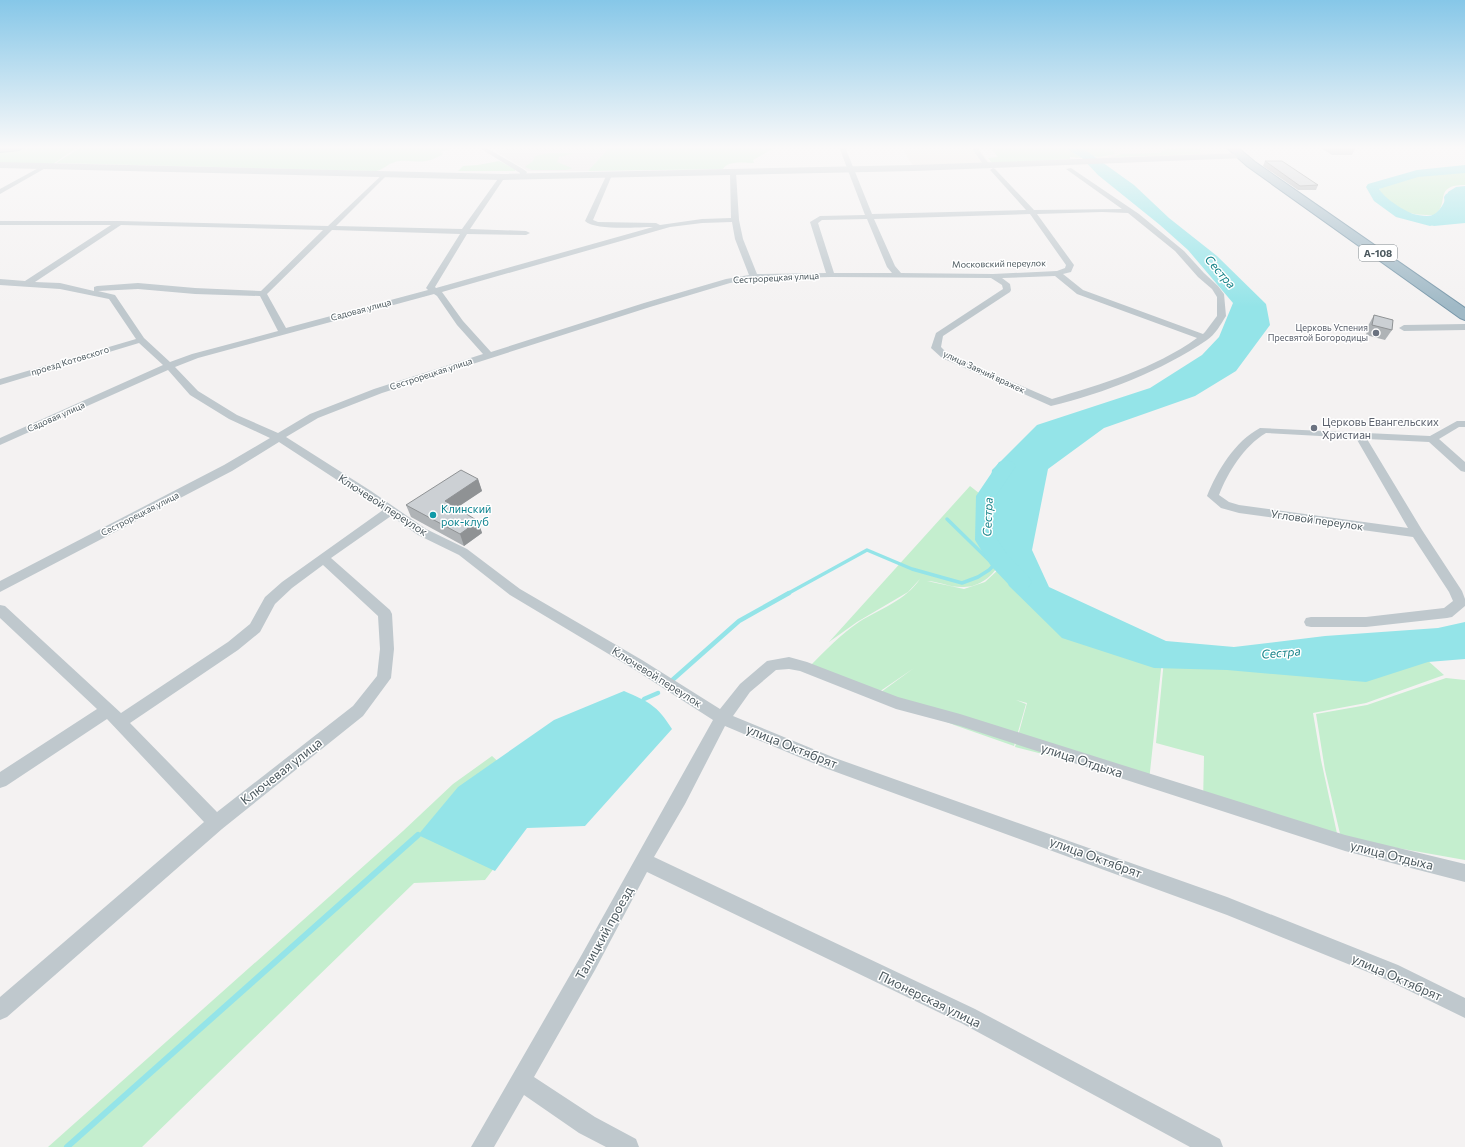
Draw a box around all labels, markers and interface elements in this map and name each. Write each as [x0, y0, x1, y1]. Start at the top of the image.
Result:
road number: А-108 [1359, 245, 1397, 261]
water label: Сестра [1203, 252, 1239, 291]
street label: Московский переулок [952, 257, 1046, 270]
street label: Сестрорецкая улица [733, 270, 820, 285]
street label: Садовая улица [330, 296, 393, 323]
place label: Церковь Успения Пресвятой Богородицы [1268, 322, 1368, 343]
marker: Церковь Успения Пресвятой Богородицы [1371, 328, 1381, 338]
street label: проезд Котовского [30, 343, 110, 378]
street label: улица Заячий вражек [942, 348, 1027, 395]
street label: Сестрорецкая улица [388, 355, 474, 392]
street label: Садовая улица [25, 399, 87, 434]
place label: Церковь Евангельских Христиан [1322, 415, 1439, 441]
marker: Церковь Евангельских Христиан [1309, 423, 1319, 433]
street label: Ключевой переулок [336, 471, 430, 538]
street label: Сестрорецкая улица [99, 489, 181, 538]
water label: Сестра [979, 497, 995, 537]
place label: Клинский рок-клуб [441, 502, 491, 528]
street label: Угловой переулок [1270, 507, 1364, 532]
marker: Клинский рок-клуб [428, 510, 438, 520]
water label: Сестра [1261, 643, 1301, 661]
street label: Ключевой переулок [610, 644, 705, 710]
street label: улица Октябрят [744, 720, 840, 772]
street label: Ключевая улица [237, 734, 325, 808]
street label: улица Отдыха [1039, 739, 1125, 781]
street label: улица Октябрят [1048, 833, 1144, 881]
street label: улица Отдыха [1349, 837, 1435, 873]
street label: Талицкий проезд [572, 883, 636, 983]
street label: улица Октябрят [1349, 950, 1445, 1004]
street label: Пионерская улица [876, 967, 984, 1031]

